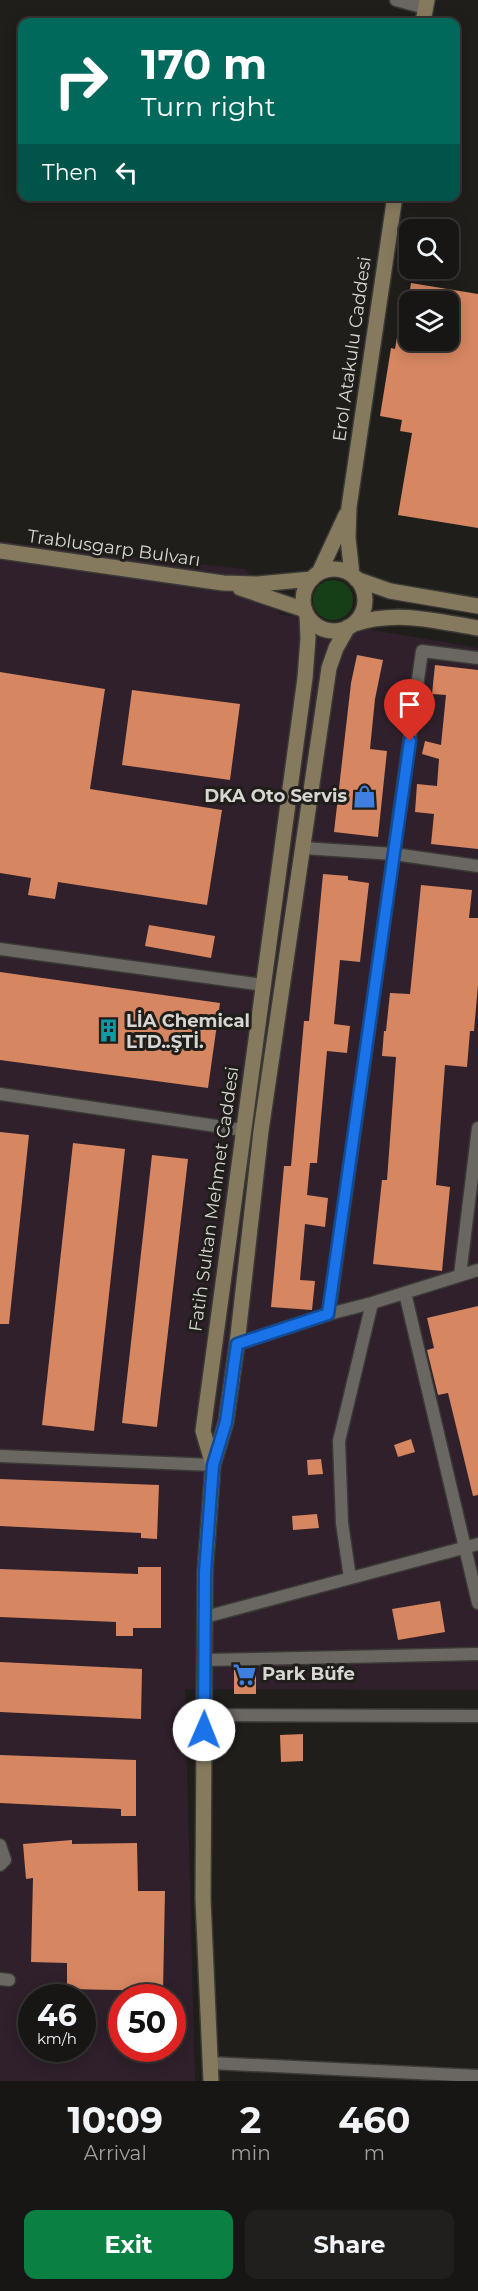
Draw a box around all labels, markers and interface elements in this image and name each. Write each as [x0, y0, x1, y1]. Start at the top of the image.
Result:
text: 170 m [141, 38, 267, 90]
icon: right [42, 42, 120, 120]
text: Turn right [141, 90, 276, 123]
icon: left [110, 156, 143, 189]
text: Then [42, 159, 98, 186]
map controls [399, 219, 459, 351]
button: search [399, 219, 459, 279]
street label: Erol Atakulu Caddesi [328, 255, 376, 443]
button: layers [399, 291, 459, 351]
street label: Trablusgarp Bulvarı [26, 525, 202, 571]
pin [384, 679, 435, 741]
icon: arrive [393, 688, 426, 721]
shop icon: DKA Oto Servis [352, 783, 378, 809]
place label: DKA Oto Servis [204, 785, 347, 807]
place label: LİA Chemical LTD..ŞTİ. [126, 1010, 250, 1053]
building icon: LİA Chemical LTD..ŞTİ. [95, 1018, 121, 1044]
street label: Fatih Sultan Mehmet Caddesi [185, 1065, 243, 1333]
supermarket icon: Park Büfe [231, 1661, 257, 1687]
place label: Park Büfe [262, 1663, 355, 1685]
position arrow [172, 1698, 236, 1762]
speed limit sign: 50 [108, 1984, 186, 2062]
text: 46 [37, 1997, 77, 2034]
text: km/h [37, 2029, 77, 2048]
text: 10:09 [68, 2098, 163, 2142]
text: 2 [240, 2098, 261, 2142]
text: 460 [338, 2098, 410, 2142]
text: Arrival [84, 2141, 147, 2165]
text: min [231, 2141, 271, 2165]
text: m [364, 2141, 385, 2165]
button: Exit [24, 2210, 233, 2279]
button: Share [245, 2210, 454, 2279]

